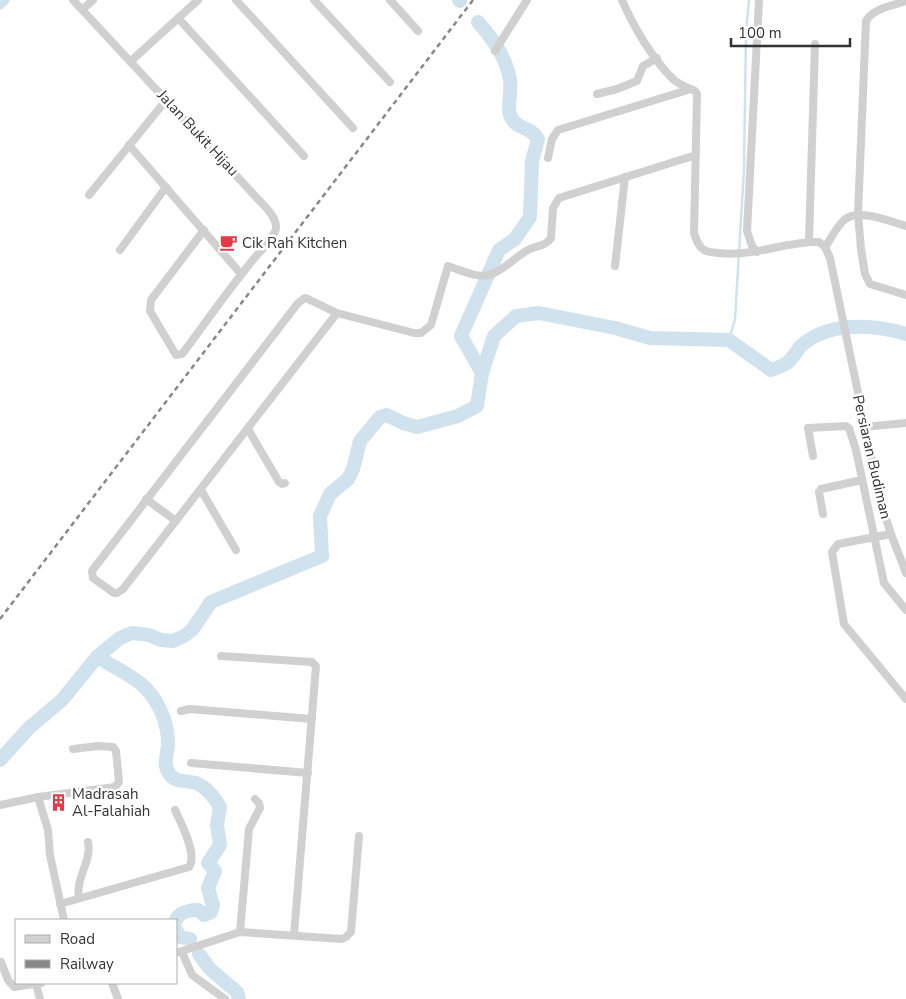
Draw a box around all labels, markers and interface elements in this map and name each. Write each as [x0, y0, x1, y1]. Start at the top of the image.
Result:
scale bar [731, 15, 850, 47]
text: 100 m [738, 23, 782, 43]
street label: Jalan Bukit Hijau [152, 85, 243, 180]
cafe icon: Cik Rah Kitchen [218, 233, 238, 253]
place label: Cik Rah Kitchen [242, 233, 347, 253]
street label: Persiaran Budiman [848, 393, 896, 521]
place label: Madrasah Al-Falahiah [72, 784, 150, 821]
building icon: Madrasah Al-Falahiah [48, 793, 68, 813]
legend [15, 919, 178, 984]
text: Road [60, 929, 95, 949]
text: Railway [60, 954, 114, 974]

